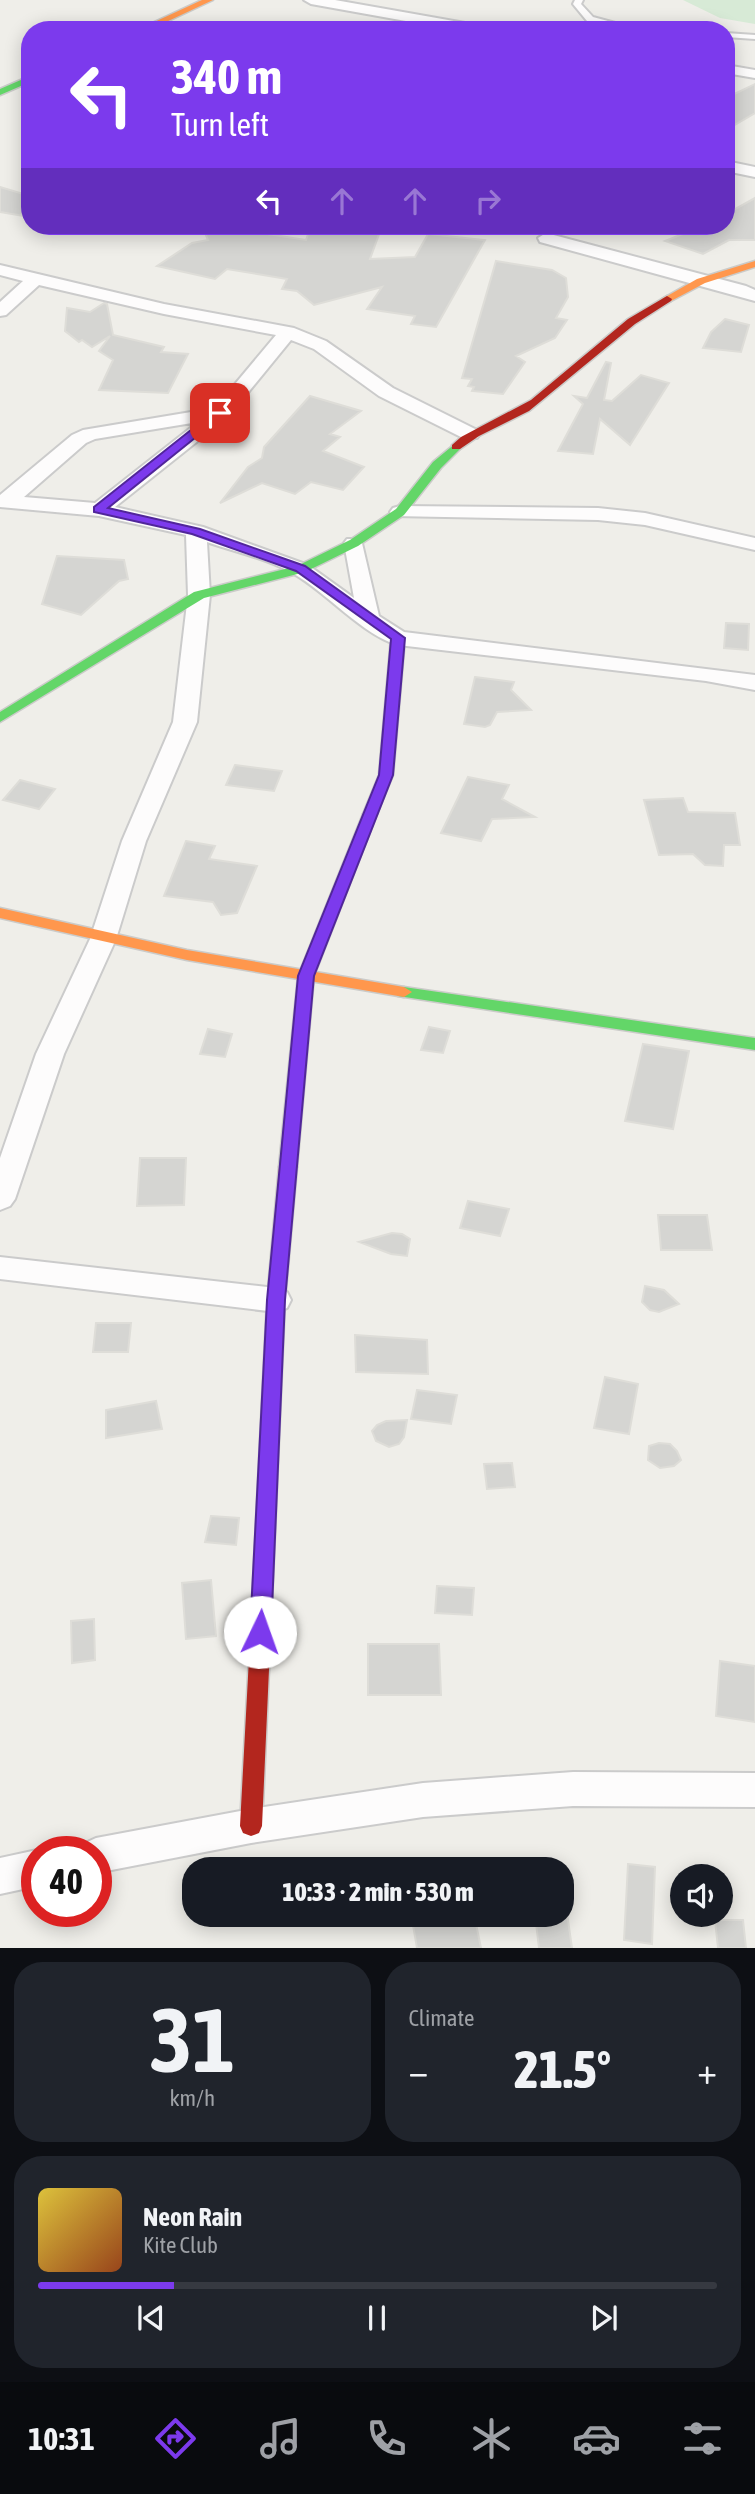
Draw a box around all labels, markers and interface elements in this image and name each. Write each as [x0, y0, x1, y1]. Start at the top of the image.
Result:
text: 340 m [171, 48, 282, 104]
icon: left [56, 49, 147, 140]
text: Turn left [171, 106, 269, 143]
icon: left [250, 182, 288, 220]
icon: ahead [323, 182, 361, 220]
icon: ahead [396, 182, 434, 220]
icon: right [469, 182, 507, 220]
pin [190, 383, 250, 443]
icon: arrive [201, 394, 239, 432]
position arrow [223, 1595, 297, 1669]
speed limit sign: 40 [21, 1836, 112, 1927]
map controls [670, 1864, 733, 1927]
button: sound [670, 1864, 733, 1927]
text: 10:33 · 2 min · 530 m [282, 1877, 474, 1907]
text: 31 [149, 1987, 235, 2091]
text: Climate [409, 2005, 474, 2031]
text: 21.5° [514, 2039, 611, 2099]
text: − [409, 2049, 428, 2092]
text: + [697, 2049, 717, 2092]
text: km/h [169, 2085, 215, 2111]
text: Neon Rain [143, 2202, 242, 2232]
text: Kite Club [143, 2232, 218, 2258]
icon: previous [132, 2299, 170, 2337]
icon: pause [358, 2299, 396, 2337]
icon: next [585, 2299, 623, 2337]
icon: directions [151, 2414, 200, 2463]
icon: music [256, 2414, 305, 2463]
icon: phone [362, 2414, 411, 2463]
icon: climate [467, 2414, 516, 2463]
icon: car [572, 2414, 621, 2463]
icon: filters [678, 2414, 727, 2463]
text: 10:31 [28, 2420, 95, 2457]

